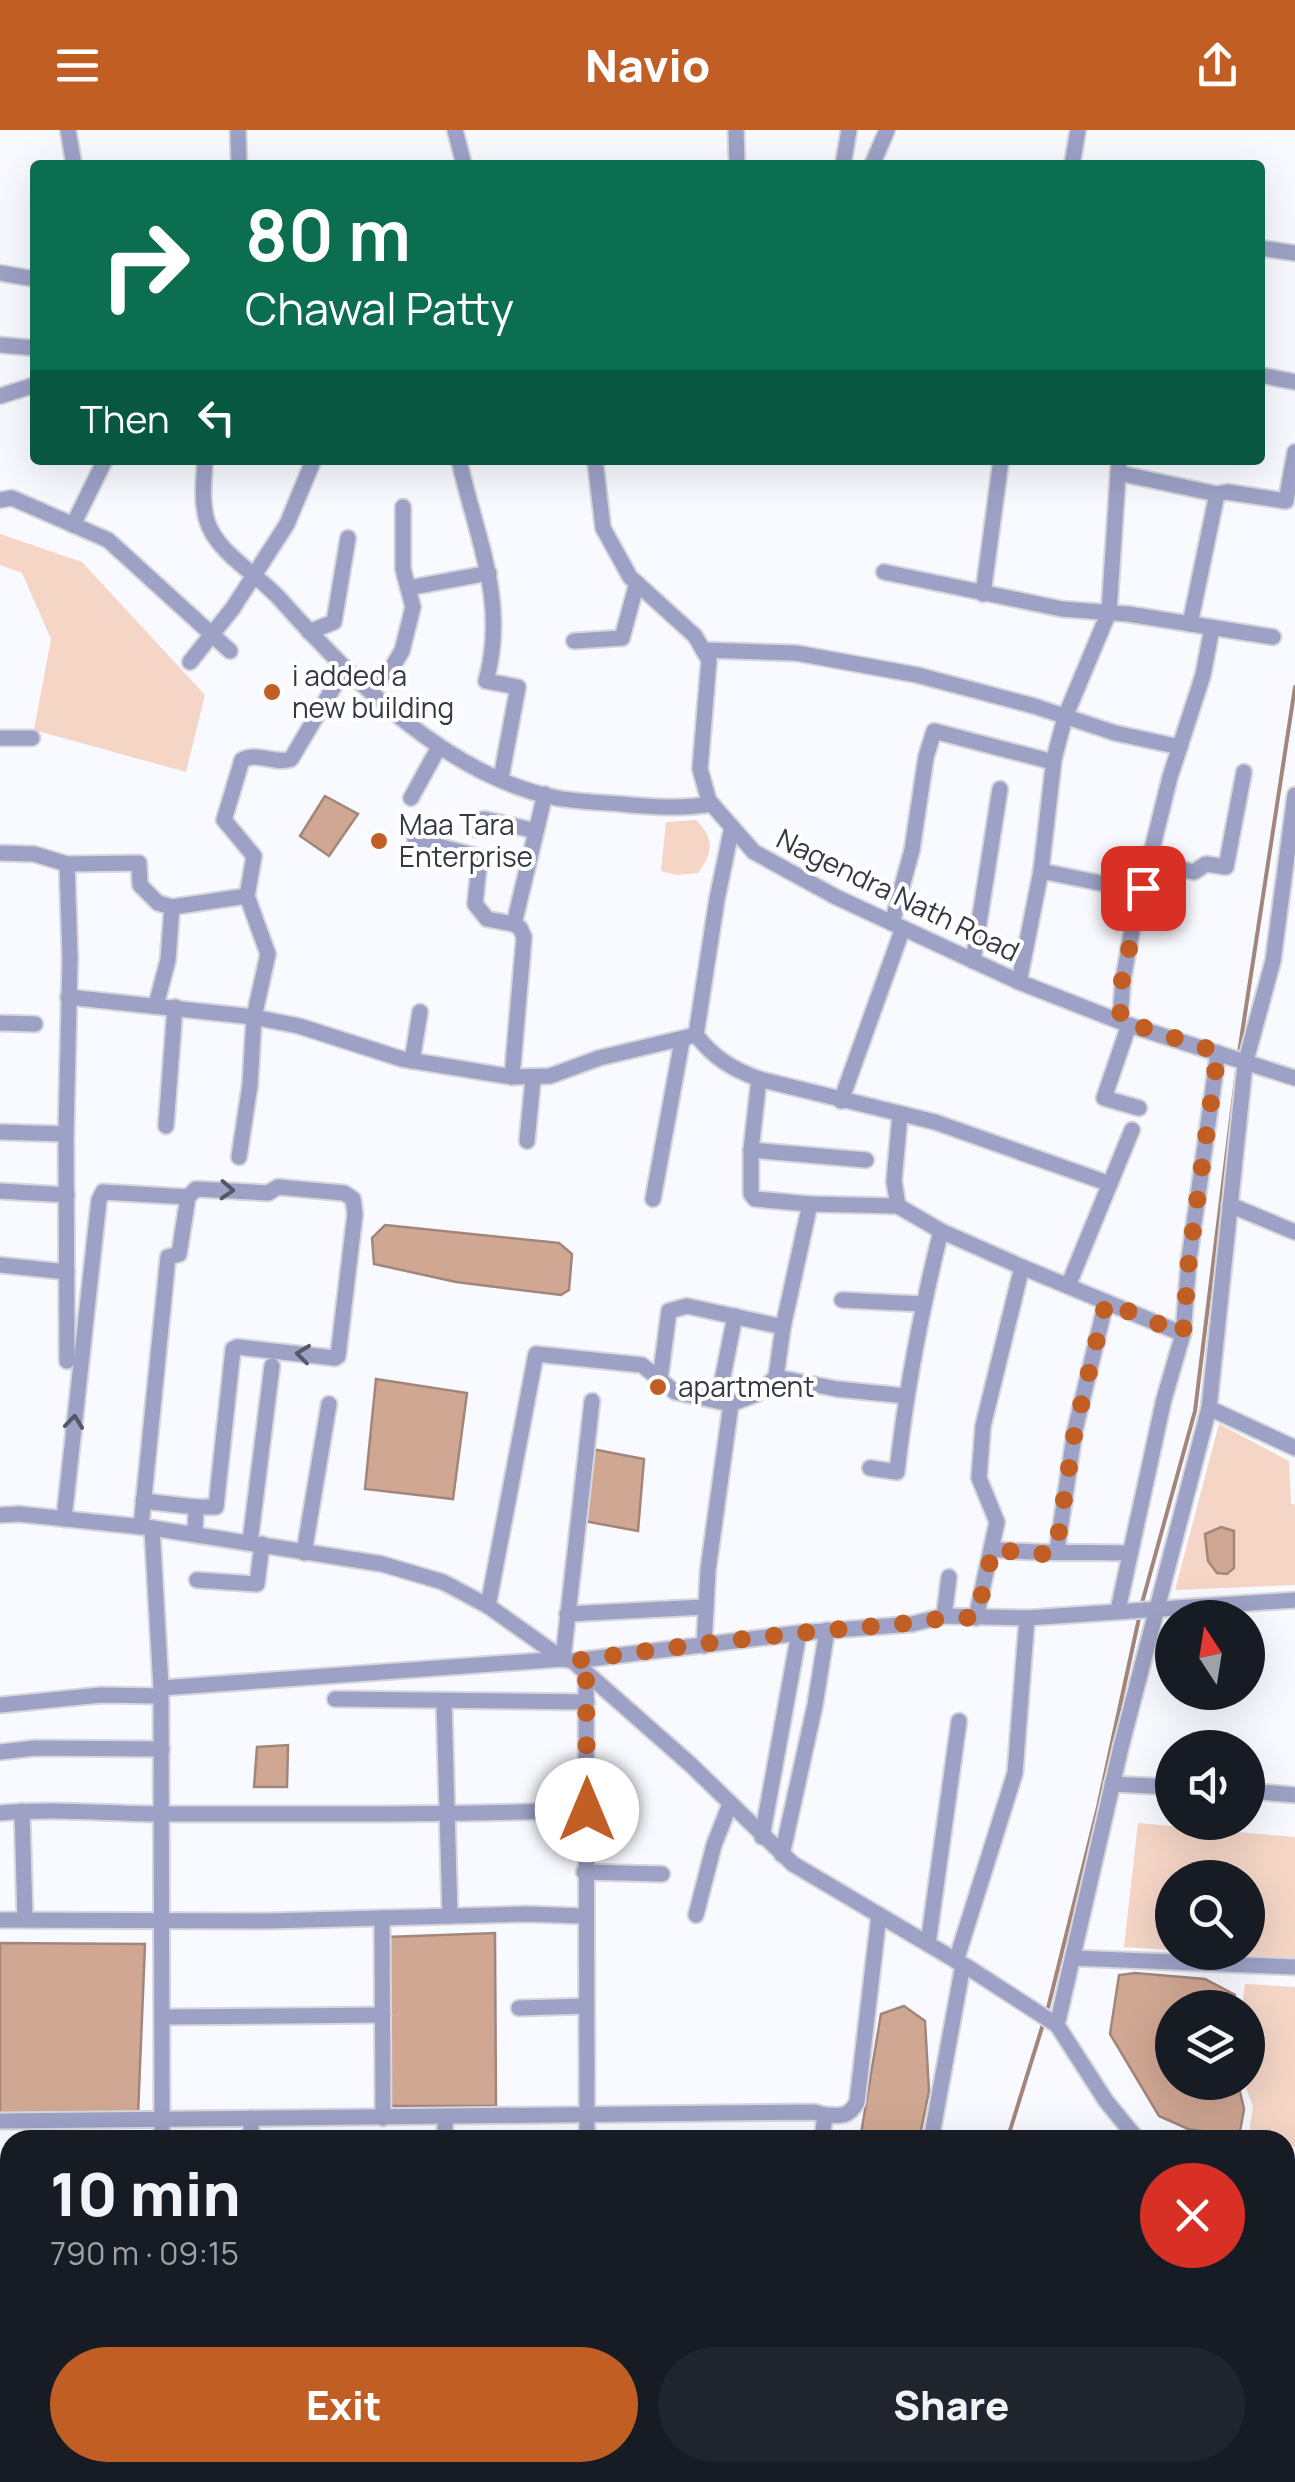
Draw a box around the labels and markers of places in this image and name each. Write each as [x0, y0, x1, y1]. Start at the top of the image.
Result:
place label: i added a new building [292, 656, 454, 726]
marker: i added a new building [261, 681, 283, 703]
place label: Maa Tara Enterprise [399, 805, 533, 875]
marker: Maa Tara Enterprise [368, 830, 390, 852]
pin [1101, 846, 1186, 931]
place label: apartment [678, 1367, 814, 1405]
marker: apartment [647, 1376, 669, 1398]

